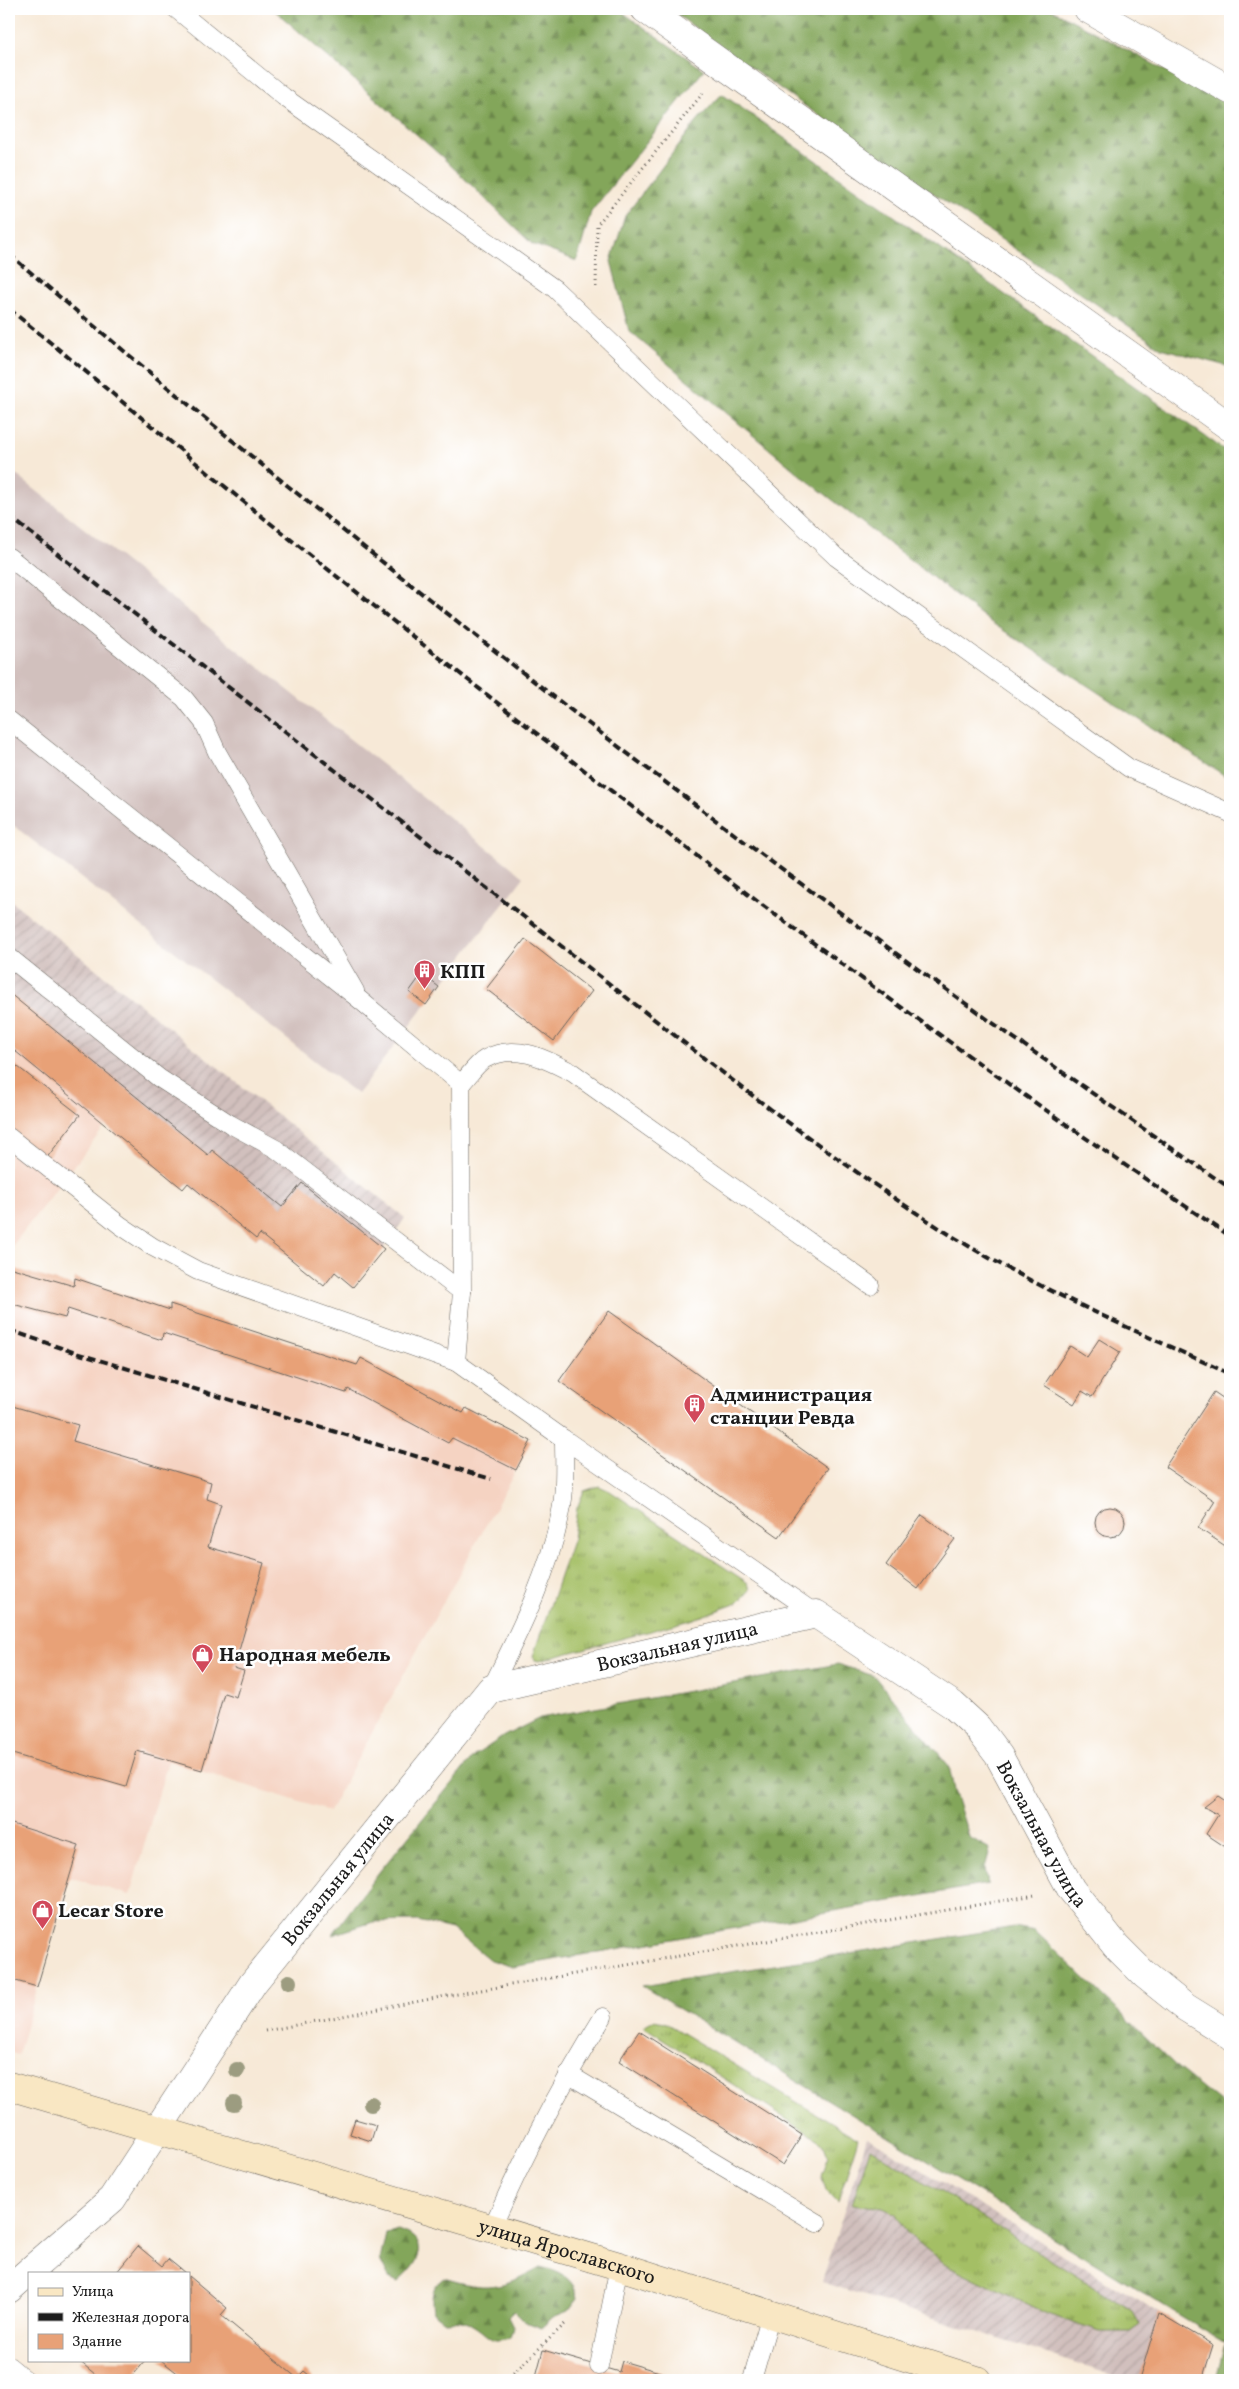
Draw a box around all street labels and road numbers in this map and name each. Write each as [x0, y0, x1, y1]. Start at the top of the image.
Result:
street label: Вокзальная улица [594, 1616, 761, 1680]
street label: Вокзальная улица [988, 1756, 1093, 1915]
street label: Вокзальная улица [276, 1807, 402, 1953]
street label: улица Ярославского [475, 2213, 659, 2293]

